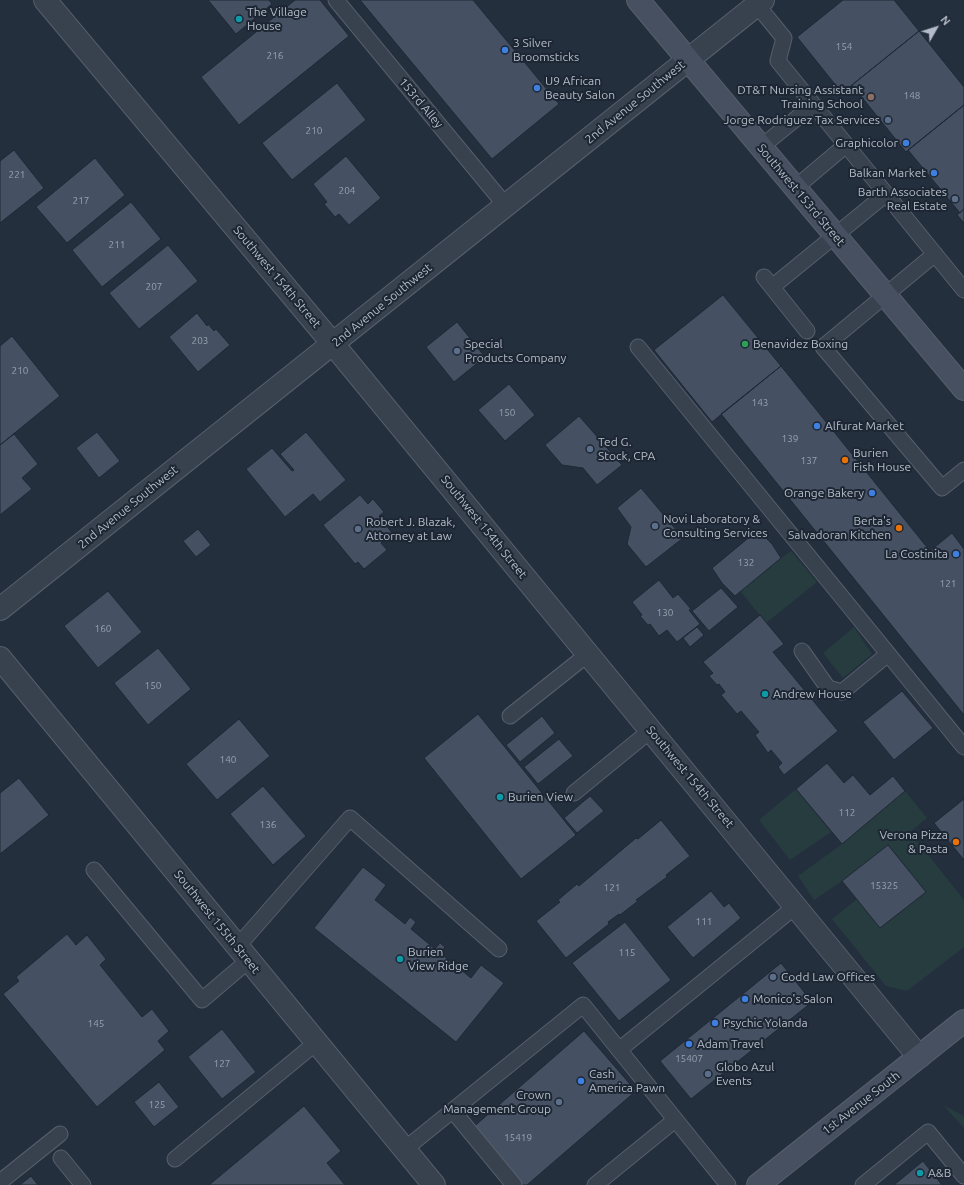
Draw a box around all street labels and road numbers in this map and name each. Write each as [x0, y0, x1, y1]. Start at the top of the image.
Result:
street label: 2nd Avenue Southwest [582, 57, 688, 147]
street label: 153rd Alley [396, 75, 446, 131]
street label: Southwest 153rd Street [754, 141, 848, 249]
street label: Southwest 154th Street [230, 223, 324, 331]
street label: 2nd Avenue Southwest [329, 260, 435, 350]
street label: 2nd Avenue Southwest [75, 462, 181, 552]
street label: Southwest 154th Street [438, 473, 530, 581]
street label: Southwest 154th Street [643, 723, 737, 831]
street label: Southwest 155th Street [171, 868, 263, 976]
street label: 1st Avenue South [819, 1068, 903, 1138]

